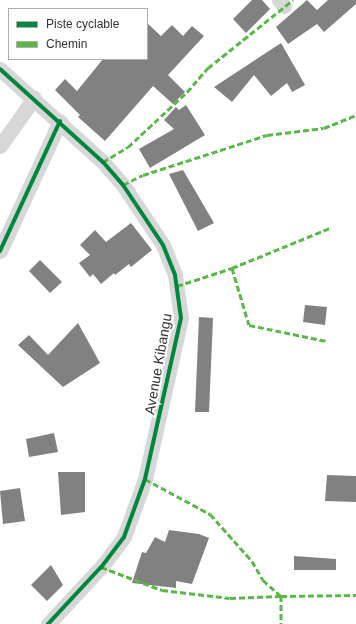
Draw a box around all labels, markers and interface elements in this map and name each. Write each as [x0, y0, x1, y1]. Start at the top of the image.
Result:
legend [8, 8, 148, 60]
text: Piste cyclable [46, 17, 119, 31]
text: Chemin [46, 37, 87, 51]
street label: Avenue Kibangu [141, 312, 175, 416]

